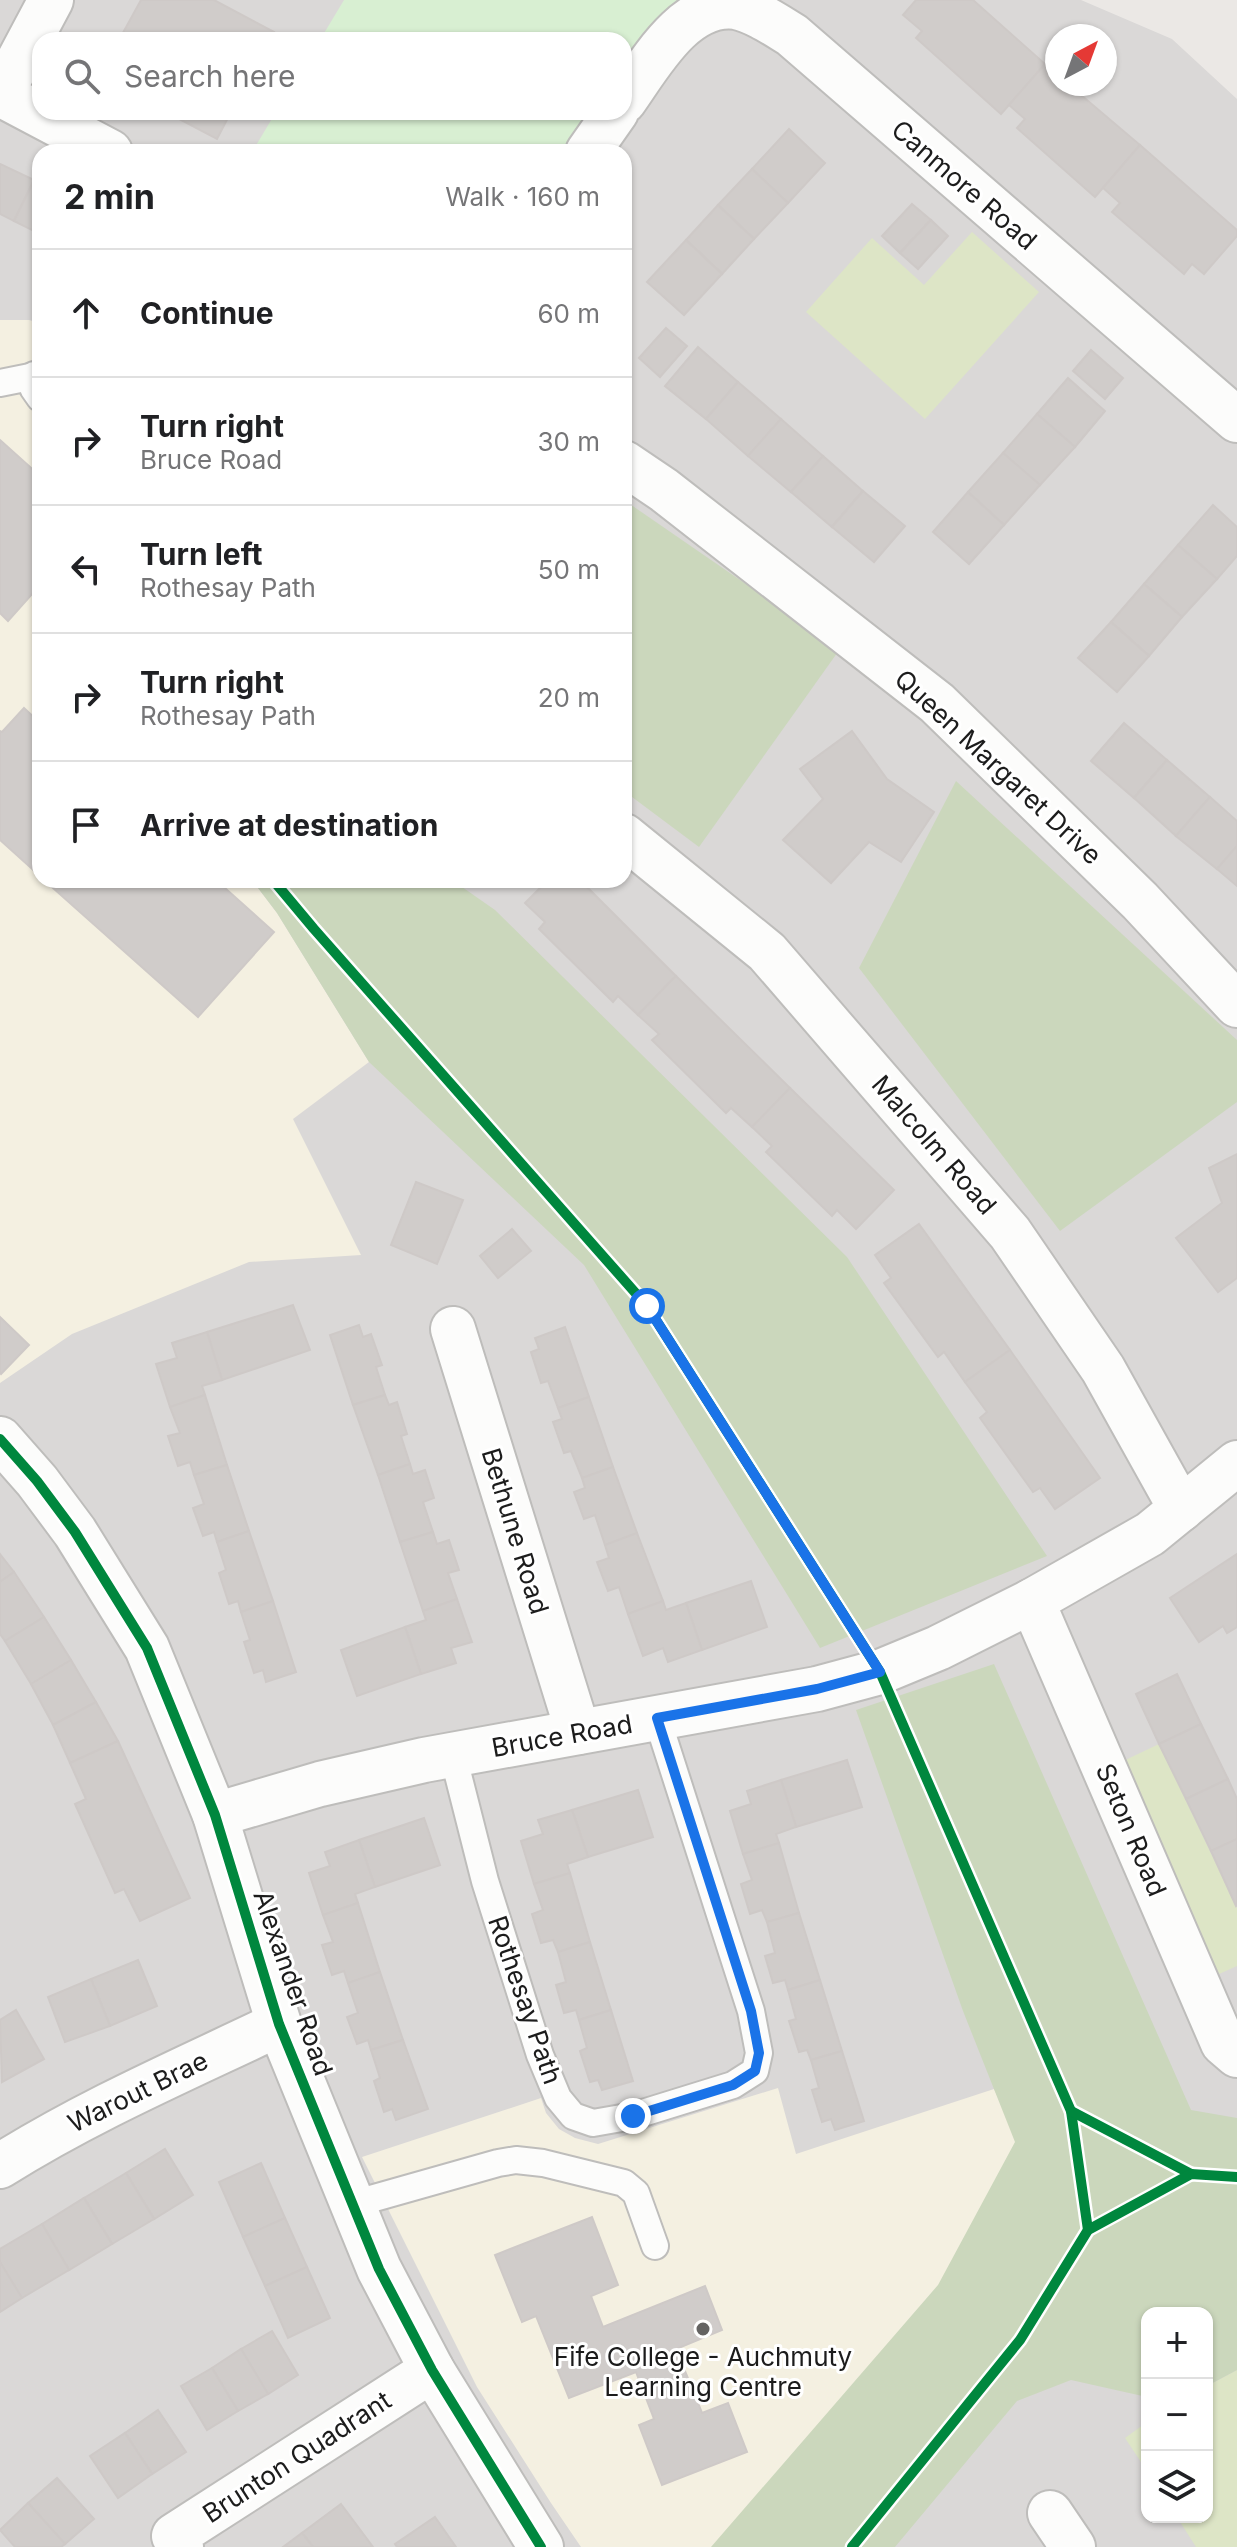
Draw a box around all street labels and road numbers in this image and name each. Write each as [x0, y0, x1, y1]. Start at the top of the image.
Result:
street label: Canmore Road [886, 113, 1043, 256]
street label: Queen Margaret Drive [889, 663, 1108, 870]
street label: Malcolm Road [866, 1069, 1003, 1220]
street label: Bethune Road [476, 1444, 555, 1618]
street label: Bruce Road [489, 1708, 635, 1763]
street label: Seton Road [1090, 1759, 1173, 1901]
street label: Alexander Road [247, 1886, 340, 2080]
street label: Rothesay Path [482, 1912, 569, 2088]
street label: Warout Brae [63, 2044, 213, 2139]
street label: Brunton Quadrant [197, 2384, 397, 2529]

